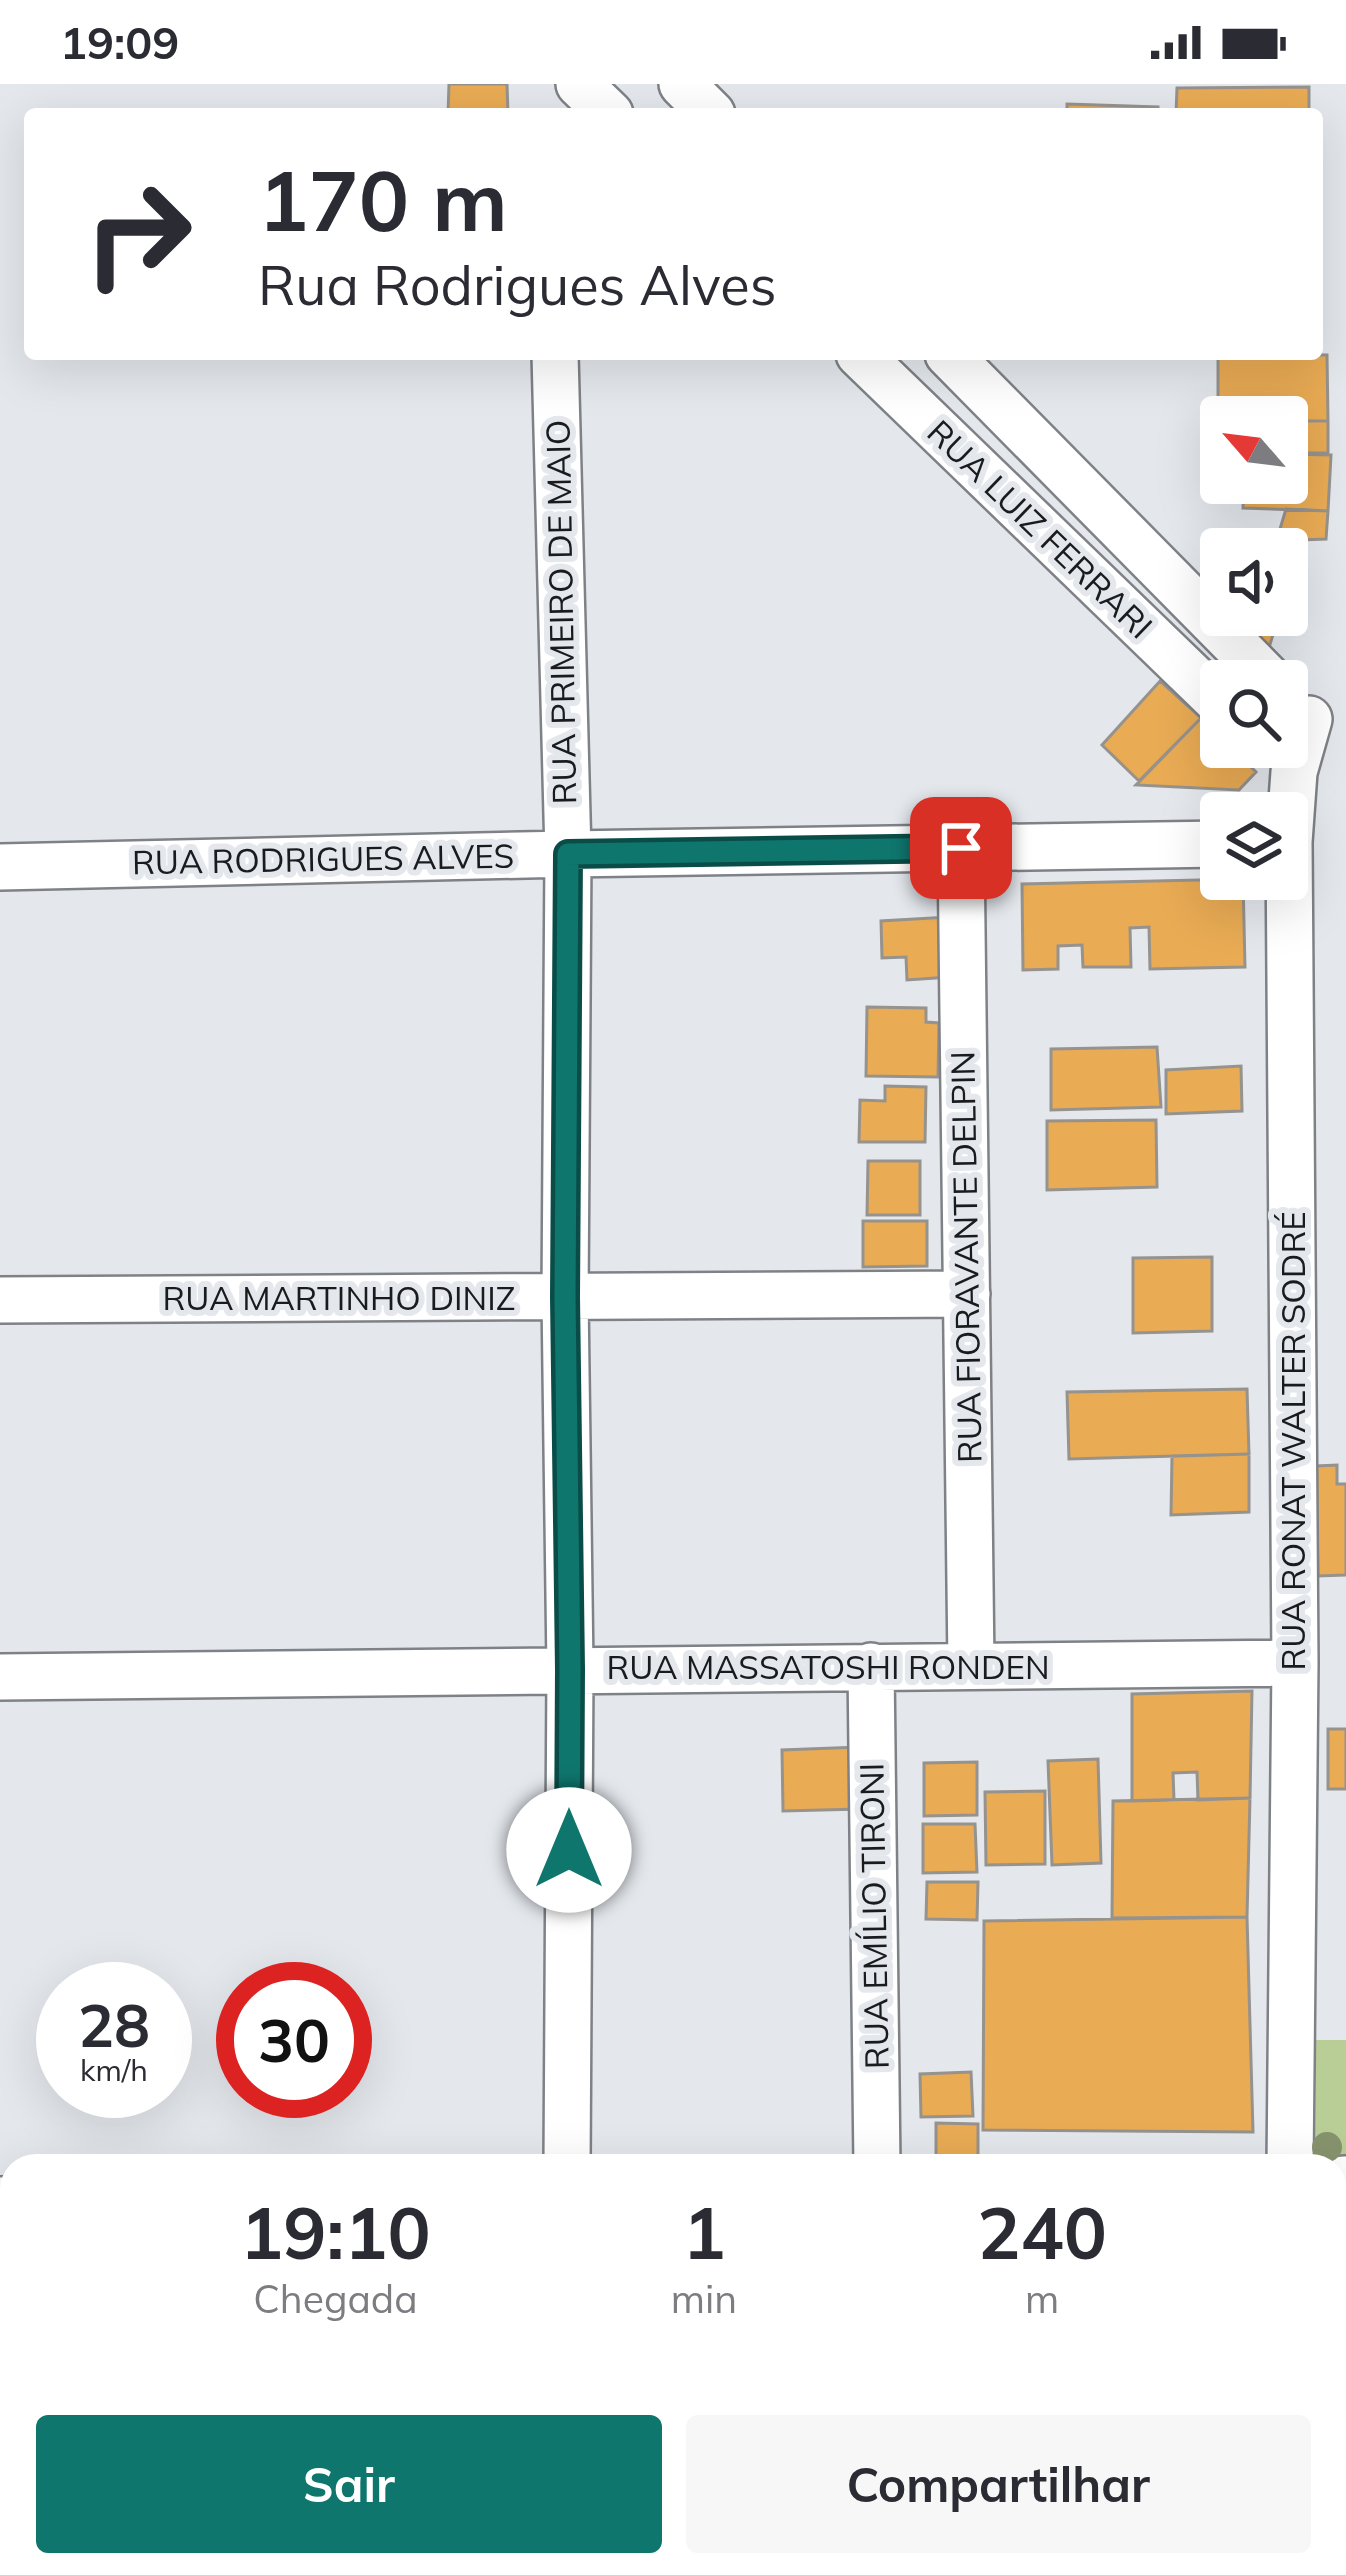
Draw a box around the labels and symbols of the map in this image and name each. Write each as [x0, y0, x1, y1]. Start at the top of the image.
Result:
north arrow [1200, 396, 1308, 504]
street label: RUA LUIZ FERRARI [919, 411, 1161, 646]
street label: RUA PRIMEIRO DE MAIO [537, 419, 584, 805]
pin [910, 797, 1012, 899]
street label: RUA RODRIGUES ALVES [132, 835, 514, 882]
street label: RUA FIORAVANTE DELPIN [941, 1051, 990, 1463]
street label: RUA RONAT WALTER SODRÉ [1272, 1211, 1313, 1671]
street label: RUA MARTINHO DINIZ [163, 1277, 515, 1318]
street label: RUA MASSATOSHI RONDEN [606, 1646, 1050, 1687]
street label: RUA EMÍLIO TIRONI [850, 1763, 897, 2070]
position arrow [506, 1787, 632, 1913]
speed limit sign: 30 [216, 1962, 372, 2118]

